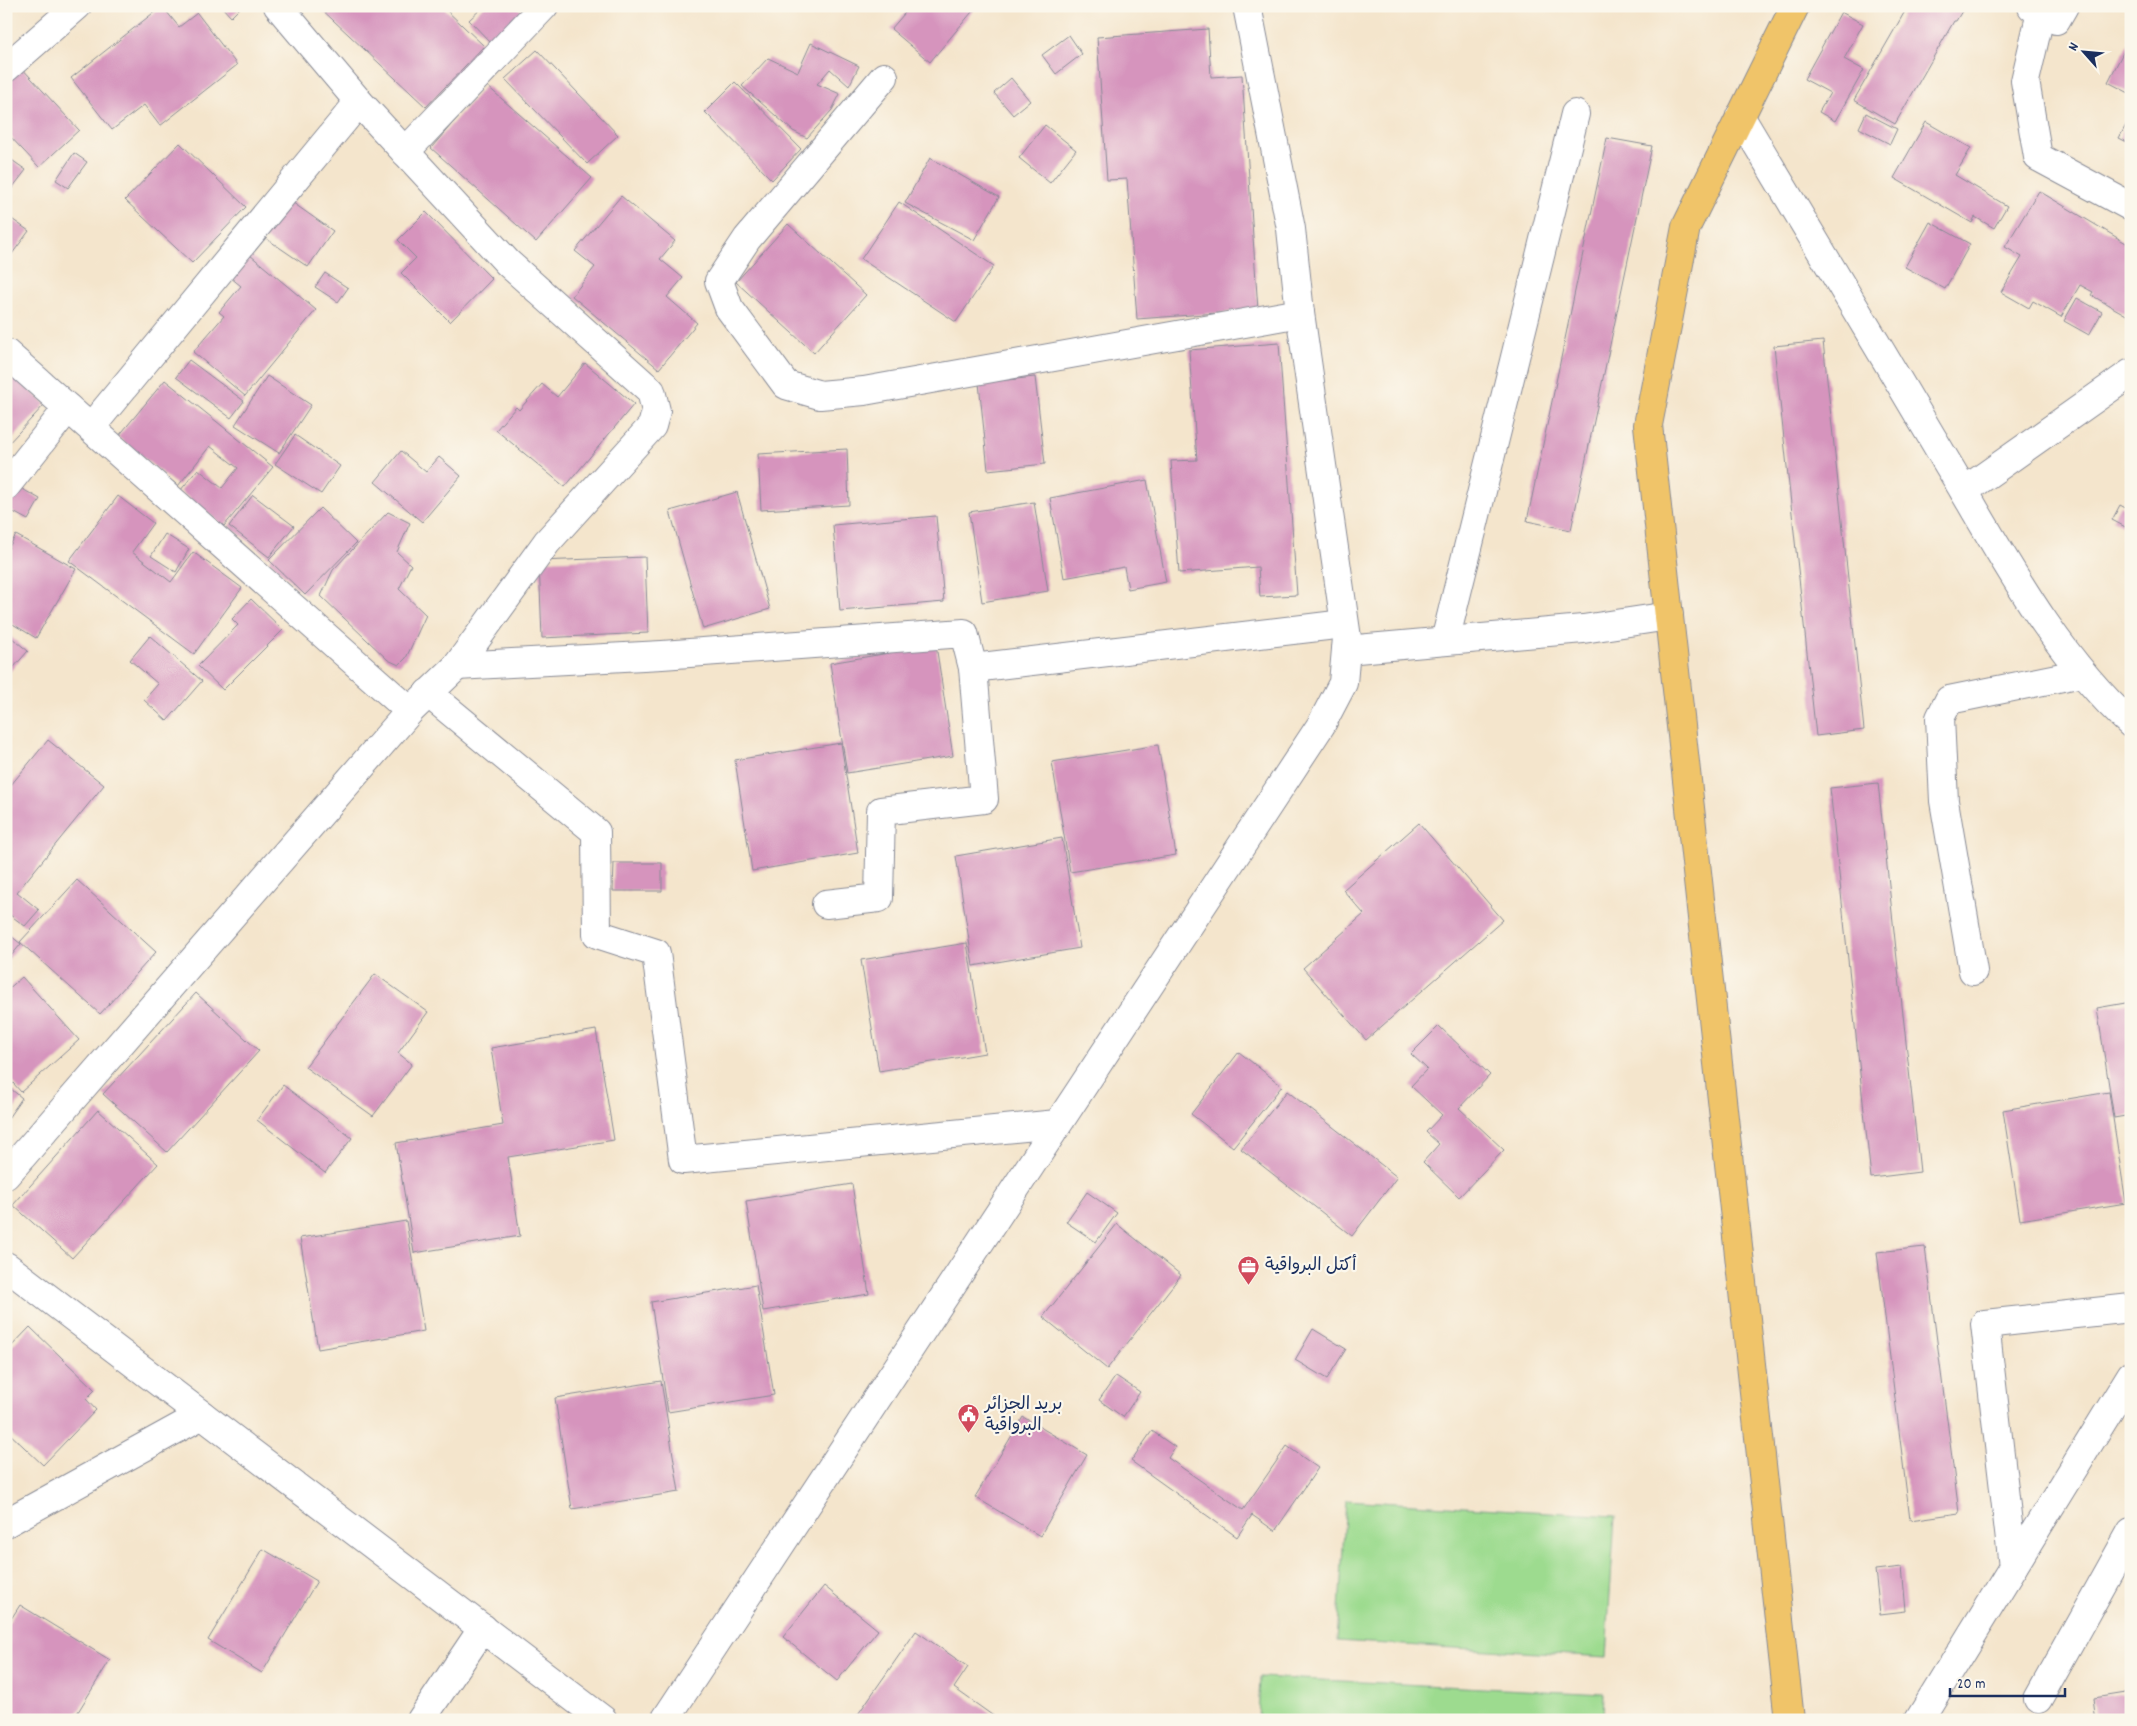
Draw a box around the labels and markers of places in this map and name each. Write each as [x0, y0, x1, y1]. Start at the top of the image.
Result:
office icon: أكتل البرواقية [1237, 1254, 1261, 1285]
place label: أكتل البرواقية [1265, 1254, 1357, 1279]
place label: بريد الجزائر البرواقية [983, 1393, 1062, 1439]
public building icon: بريد الجزائر البرواقية [957, 1403, 981, 1434]

